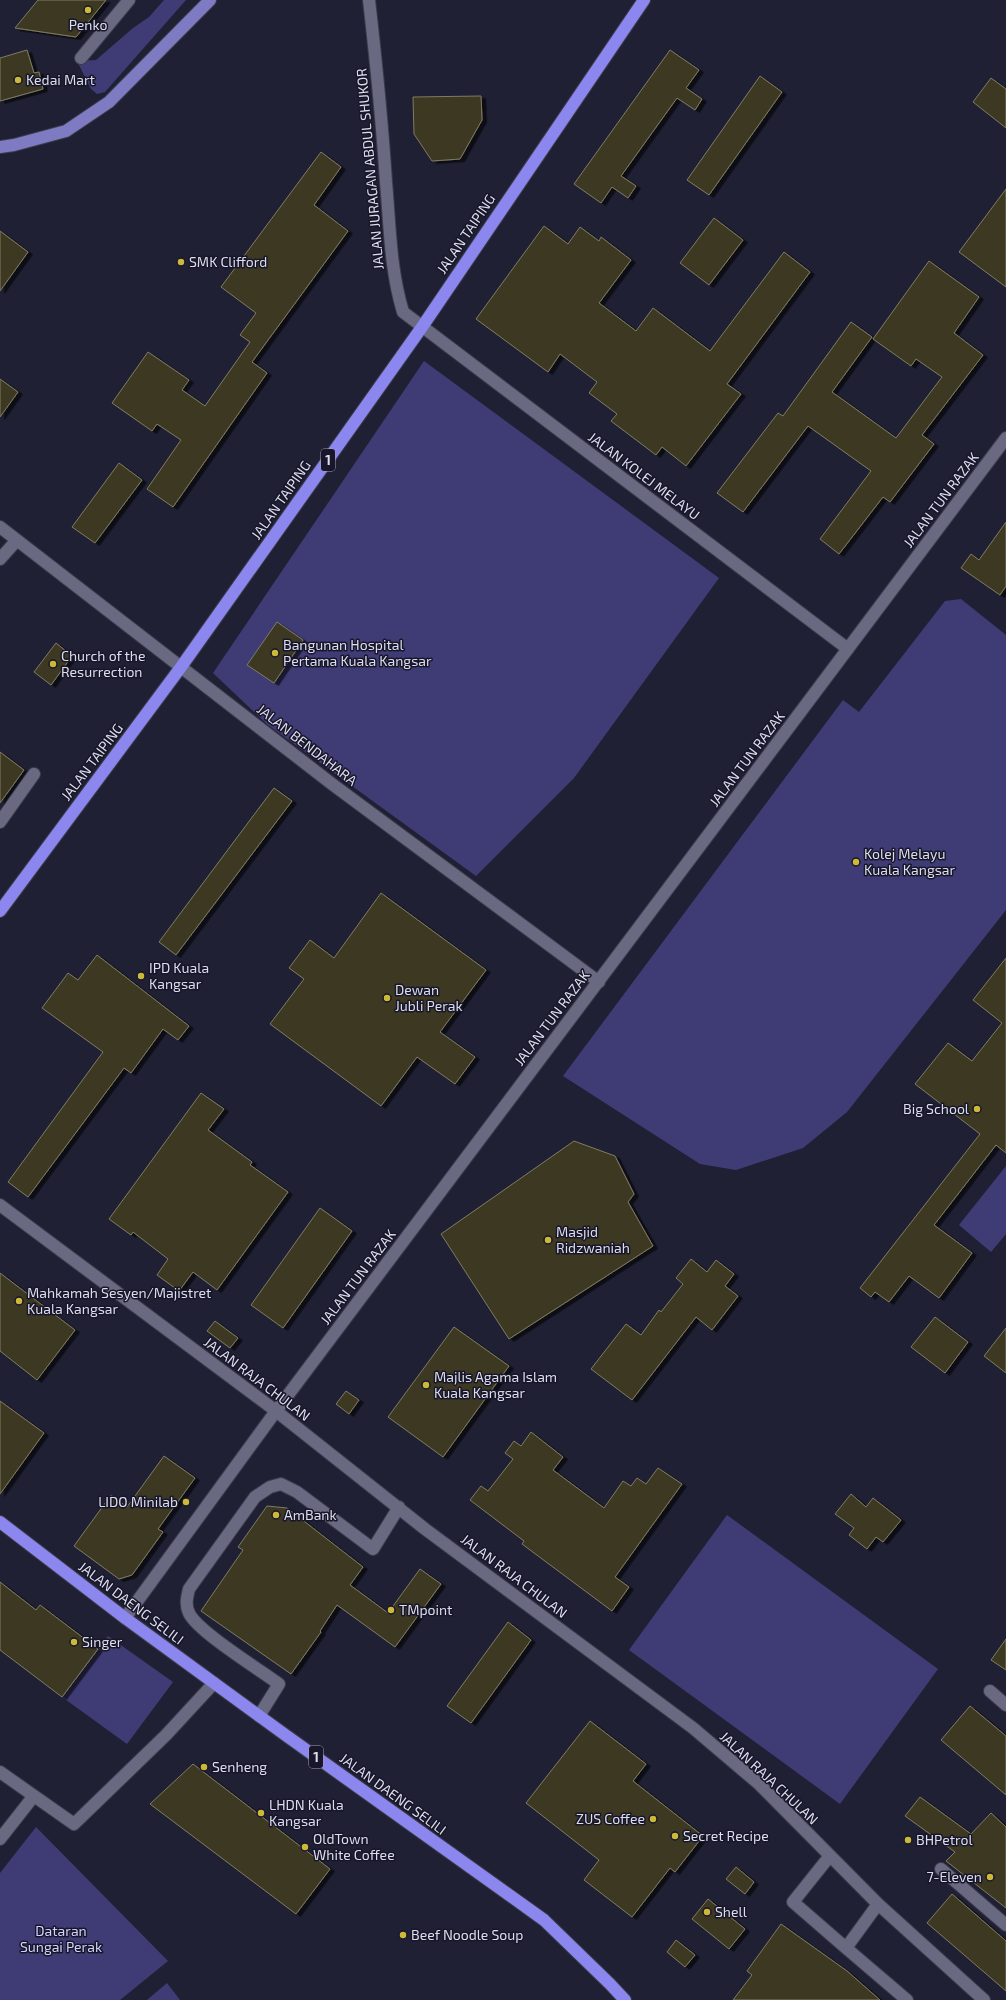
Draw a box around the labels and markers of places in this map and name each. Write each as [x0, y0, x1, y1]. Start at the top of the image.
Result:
marker: Penko [83, 5, 93, 15]
place label: Penko [69, 16, 107, 33]
place label: Kedai Mart [26, 71, 95, 88]
marker: Kedai Mart [13, 75, 23, 85]
place label: SMK Clifford [189, 253, 267, 270]
marker: SMK Clifford [176, 257, 186, 267]
place label: Bangunan Hospital Pertama Kuala Kangsar [283, 636, 432, 669]
place label: Church of the Resurrection [61, 647, 145, 680]
marker: Bangunan Hospital Pertama Kuala Kangsar [270, 648, 280, 658]
marker: Church of the Resurrection [48, 659, 58, 669]
place label: Kolej Melayu Kuala Kangsar [864, 845, 956, 878]
marker: Kolej Melayu Kuala Kangsar [851, 857, 861, 867]
place label: IPD Kuala Kangsar [149, 959, 209, 992]
marker: IPD Kuala Kangsar [136, 971, 146, 981]
place label: Dewan Jubli Perak [395, 981, 463, 1014]
marker: Dewan Jubli Perak [382, 993, 392, 1003]
place label: Big School [903, 1100, 970, 1117]
marker: Big School [972, 1104, 982, 1114]
place label: Masjid Ridzwaniah [556, 1223, 630, 1256]
marker: Masjid Ridzwaniah [543, 1235, 553, 1245]
place label: Mahkamah Sesyen/Majistret Kuala Kangsar [27, 1284, 211, 1317]
marker: Mahkamah Sesyen/Majistret Kuala Kangsar [14, 1296, 24, 1306]
place label: Majlis Agama Islam Kuala Kangsar [434, 1368, 557, 1401]
marker: Majlis Agama Islam Kuala Kangsar [421, 1380, 431, 1390]
place label: LIDO Minilab [98, 1493, 178, 1510]
marker: LIDO Minilab [181, 1497, 191, 1507]
place label: AmBank [284, 1506, 337, 1523]
marker: AmBank [271, 1510, 281, 1520]
place label: TMpoint [399, 1601, 452, 1618]
marker: TMpoint [386, 1605, 396, 1615]
place label: Singer [82, 1633, 123, 1650]
marker: Singer [69, 1637, 79, 1647]
place label: Senheng [212, 1758, 267, 1775]
marker: Senheng [199, 1762, 209, 1772]
place label: LHDN Kuala Kangsar [269, 1796, 344, 1829]
marker: LHDN Kuala Kangsar [256, 1808, 266, 1818]
place label: ZUS Coffee [576, 1810, 645, 1827]
marker: ZUS Coffee [648, 1814, 658, 1824]
place label: Secret Recipe [683, 1827, 769, 1844]
place label: OldTown White Coffee [313, 1830, 395, 1863]
marker: Secret Recipe [670, 1831, 680, 1841]
place label: BHPetrol [916, 1831, 973, 1848]
marker: BHPetrol [903, 1835, 913, 1845]
marker: OldTown White Coffee [300, 1842, 310, 1852]
place label: 7-Eleven [926, 1868, 982, 1885]
marker: 7-Eleven [985, 1872, 995, 1882]
place label: Shell [715, 1903, 748, 1920]
marker: Shell [702, 1907, 712, 1917]
place label: Beef Noodle Soup [411, 1926, 523, 1943]
marker: Beef Noodle Soup [398, 1930, 408, 1940]

